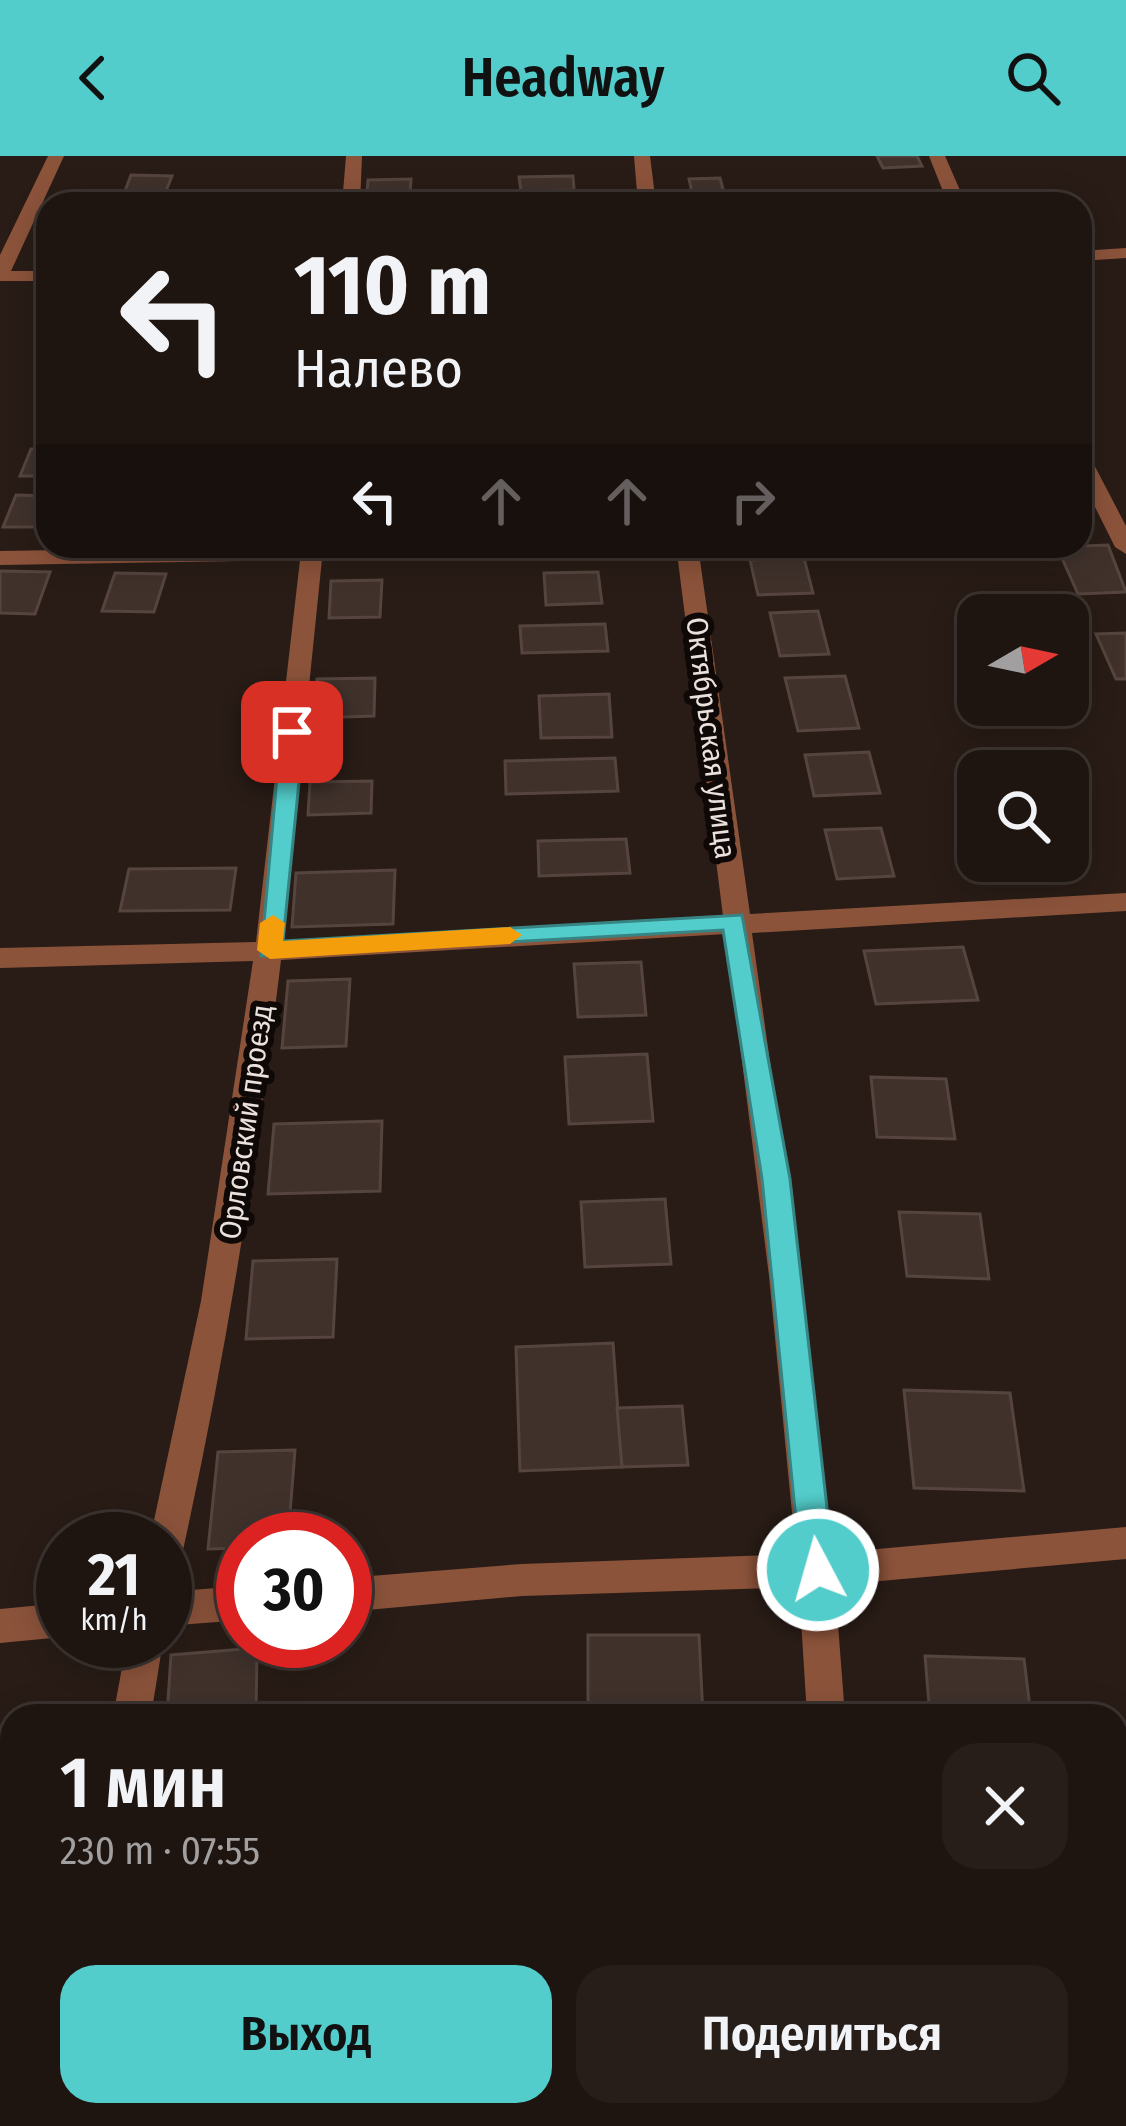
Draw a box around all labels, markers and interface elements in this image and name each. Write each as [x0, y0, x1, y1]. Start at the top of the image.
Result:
icon: back [60, 45, 126, 111]
icon: search [1000, 45, 1066, 111]
text: Headway [462, 46, 664, 110]
text: 110 m [294, 235, 491, 336]
icon: left [96, 240, 252, 396]
text: Налево [294, 337, 463, 401]
icon: left [342, 468, 408, 534]
icon: ahead [468, 468, 534, 534]
icon: ahead [594, 468, 660, 534]
icon: right [720, 468, 786, 534]
north arrow [957, 594, 1089, 726]
map controls [957, 594, 1089, 882]
street label: Октябрьская улица [678, 615, 744, 861]
pin [241, 681, 343, 783]
icon: arrive [259, 699, 325, 765]
button: search [957, 750, 1089, 882]
street label: Орловский проезд [212, 1002, 280, 1242]
position arrow [755, 1507, 881, 1633]
speed limit sign: 30 [216, 1512, 372, 1668]
text: 21 [88, 1539, 140, 1611]
text: km/h [81, 1602, 147, 1638]
text: 1 мин [60, 1740, 227, 1826]
button: close [942, 1743, 1068, 1869]
text: 230 m · 07:55 [60, 1828, 260, 1874]
button: Выход [60, 1965, 552, 2103]
button: Поделиться [576, 1965, 1068, 2103]

